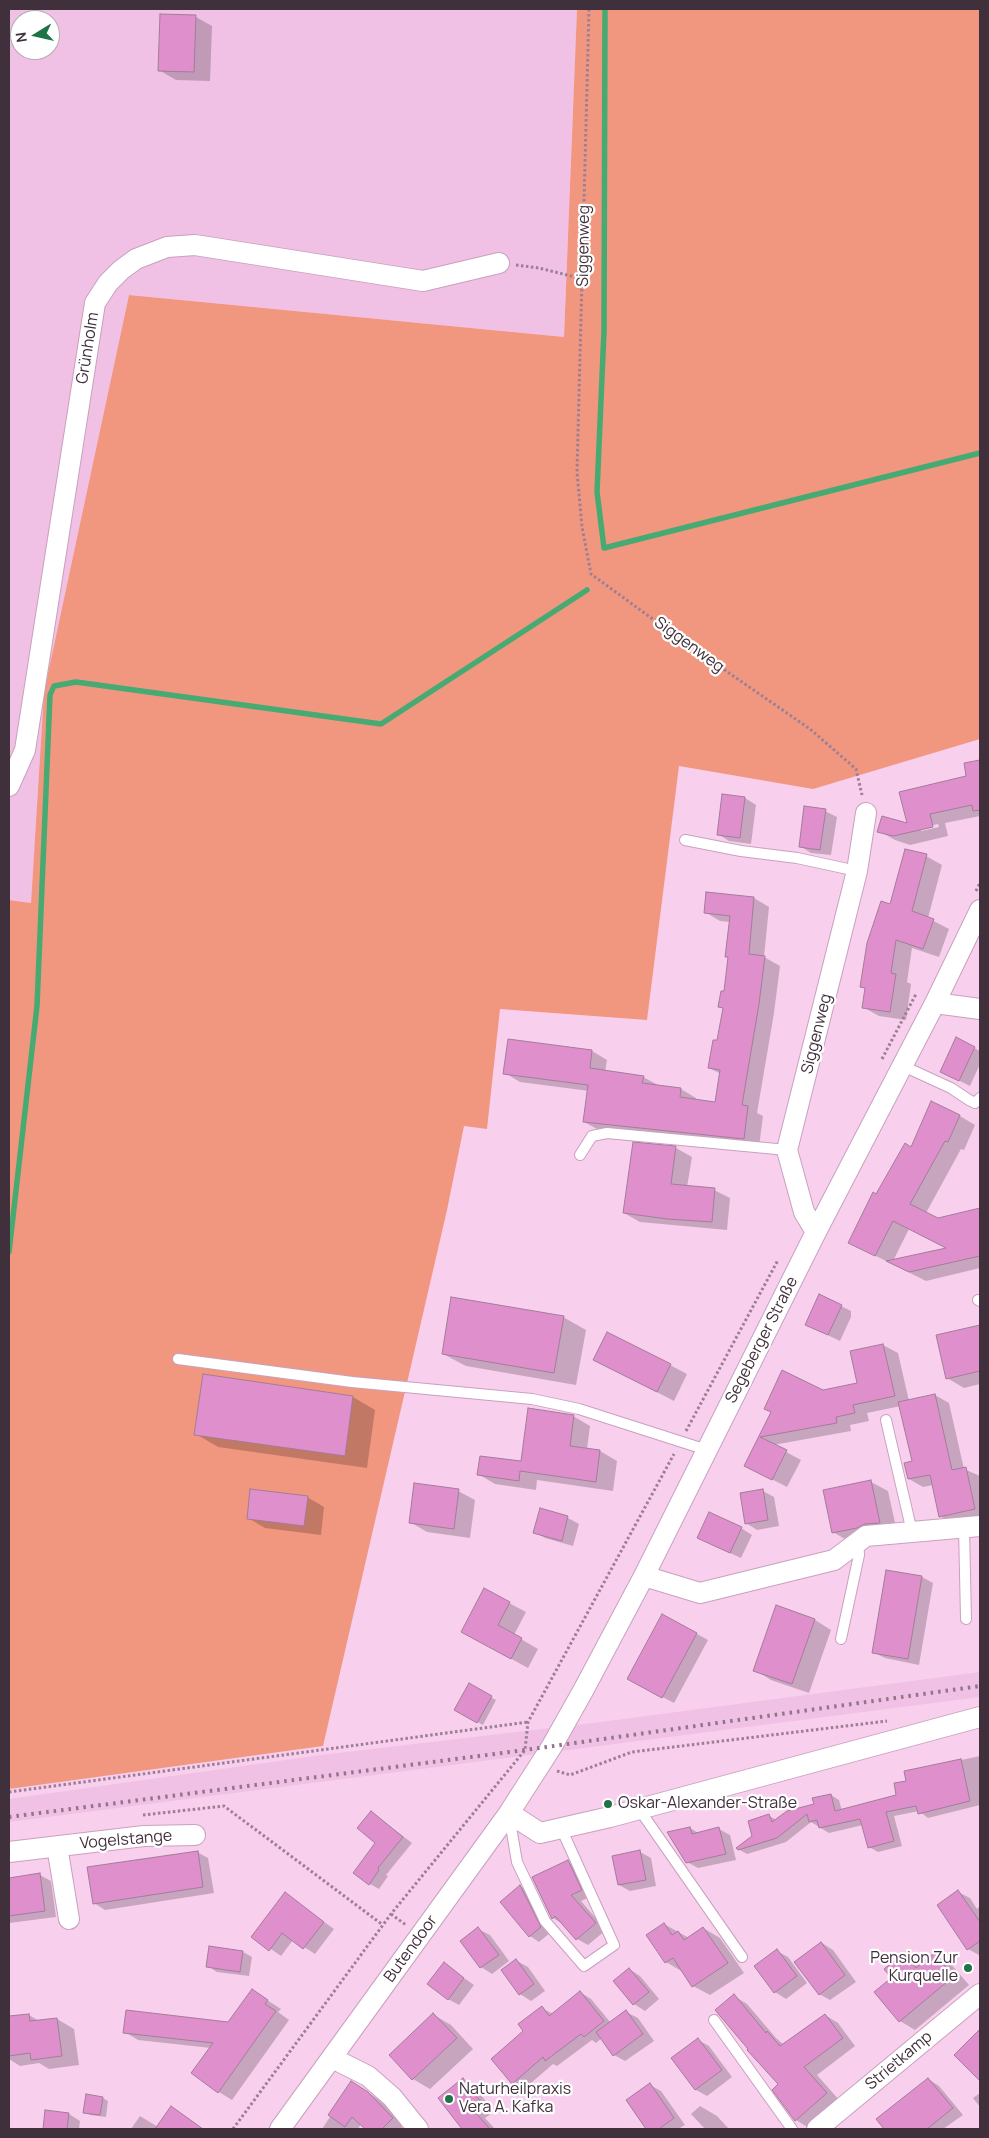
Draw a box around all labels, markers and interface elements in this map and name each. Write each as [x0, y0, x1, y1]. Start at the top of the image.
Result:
north arrow [10, 10, 60, 60]
text: N [11, 31, 31, 44]
street label: Siggenweg [574, 205, 594, 287]
street label: Grünholm [73, 311, 103, 385]
street label: Siggenweg [650, 613, 728, 677]
street label: Siggenweg [798, 992, 836, 1076]
street label: Segeberger Straße [722, 1273, 802, 1407]
place label: Oskar-Alexander-Straße [618, 1794, 797, 1814]
marker: Oskar-Alexander-Straße [602, 1798, 614, 1810]
street label: Vogelstange [79, 1826, 173, 1854]
street label: Butendoor [380, 1912, 442, 1986]
place label: Pension Zur Kurquelle [870, 1949, 958, 1987]
marker: Pension Zur Kurquelle [962, 1962, 974, 1974]
street label: Strietkamp [862, 2027, 936, 2095]
place label: Naturheilpraxis Vera A. Kafka [459, 2080, 571, 2118]
marker: Naturheilpraxis Vera A. Kafka [443, 2093, 455, 2105]

